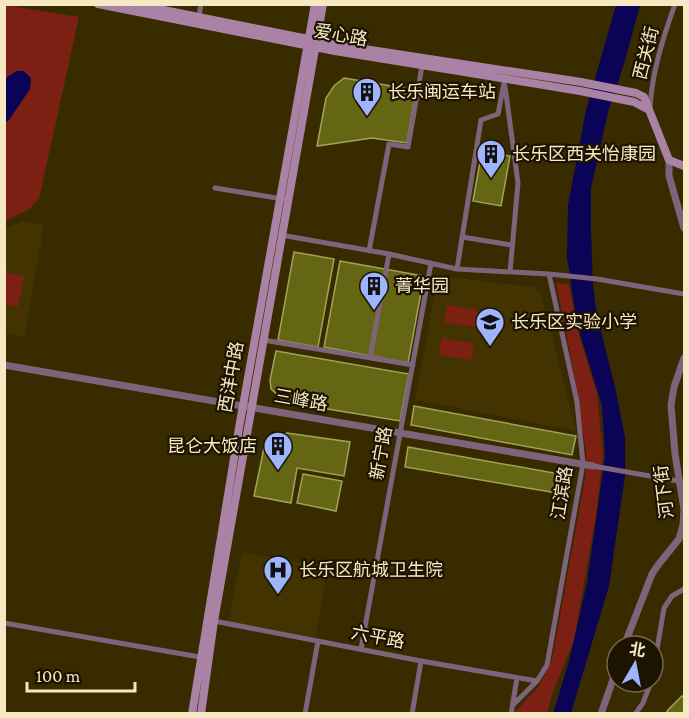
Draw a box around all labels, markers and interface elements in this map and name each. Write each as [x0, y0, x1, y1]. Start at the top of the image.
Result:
street label: 爱心路 [313, 20, 369, 50]
street label: 西关街 [630, 24, 662, 82]
building icon: 长乐闽运车站 [351, 76, 383, 118]
place label: 长乐闽运车站 [388, 82, 496, 102]
building icon: 长乐区西关怡康园 [475, 138, 507, 180]
place label: 长乐区西关怡康园 [512, 144, 656, 164]
building icon: 菁华园 [358, 270, 390, 312]
place label: 菁华园 [395, 276, 449, 296]
school or university icon: 长乐区实验小学 [474, 306, 506, 348]
place label: 长乐区实验小学 [511, 312, 637, 332]
street label: 西洋中路 [215, 340, 247, 414]
street label: 三峰路 [273, 385, 329, 415]
street label: 新宁路 [366, 425, 396, 481]
building icon: 昆仑大饭店 [262, 430, 294, 472]
place label: 昆仑大饭店 [167, 436, 257, 456]
street label: 河下街 [651, 464, 677, 520]
street label: 江滨路 [548, 465, 576, 521]
hospital icon: 长乐区航城卫生院 [262, 554, 294, 596]
place label: 长乐区航城卫生院 [299, 560, 443, 580]
street label: 六平路 [350, 622, 406, 652]
north arrow [605, 634, 665, 694]
text: 北 [628, 640, 647, 659]
scale bar [27, 655, 135, 693]
text: 100 m [36, 666, 81, 686]

